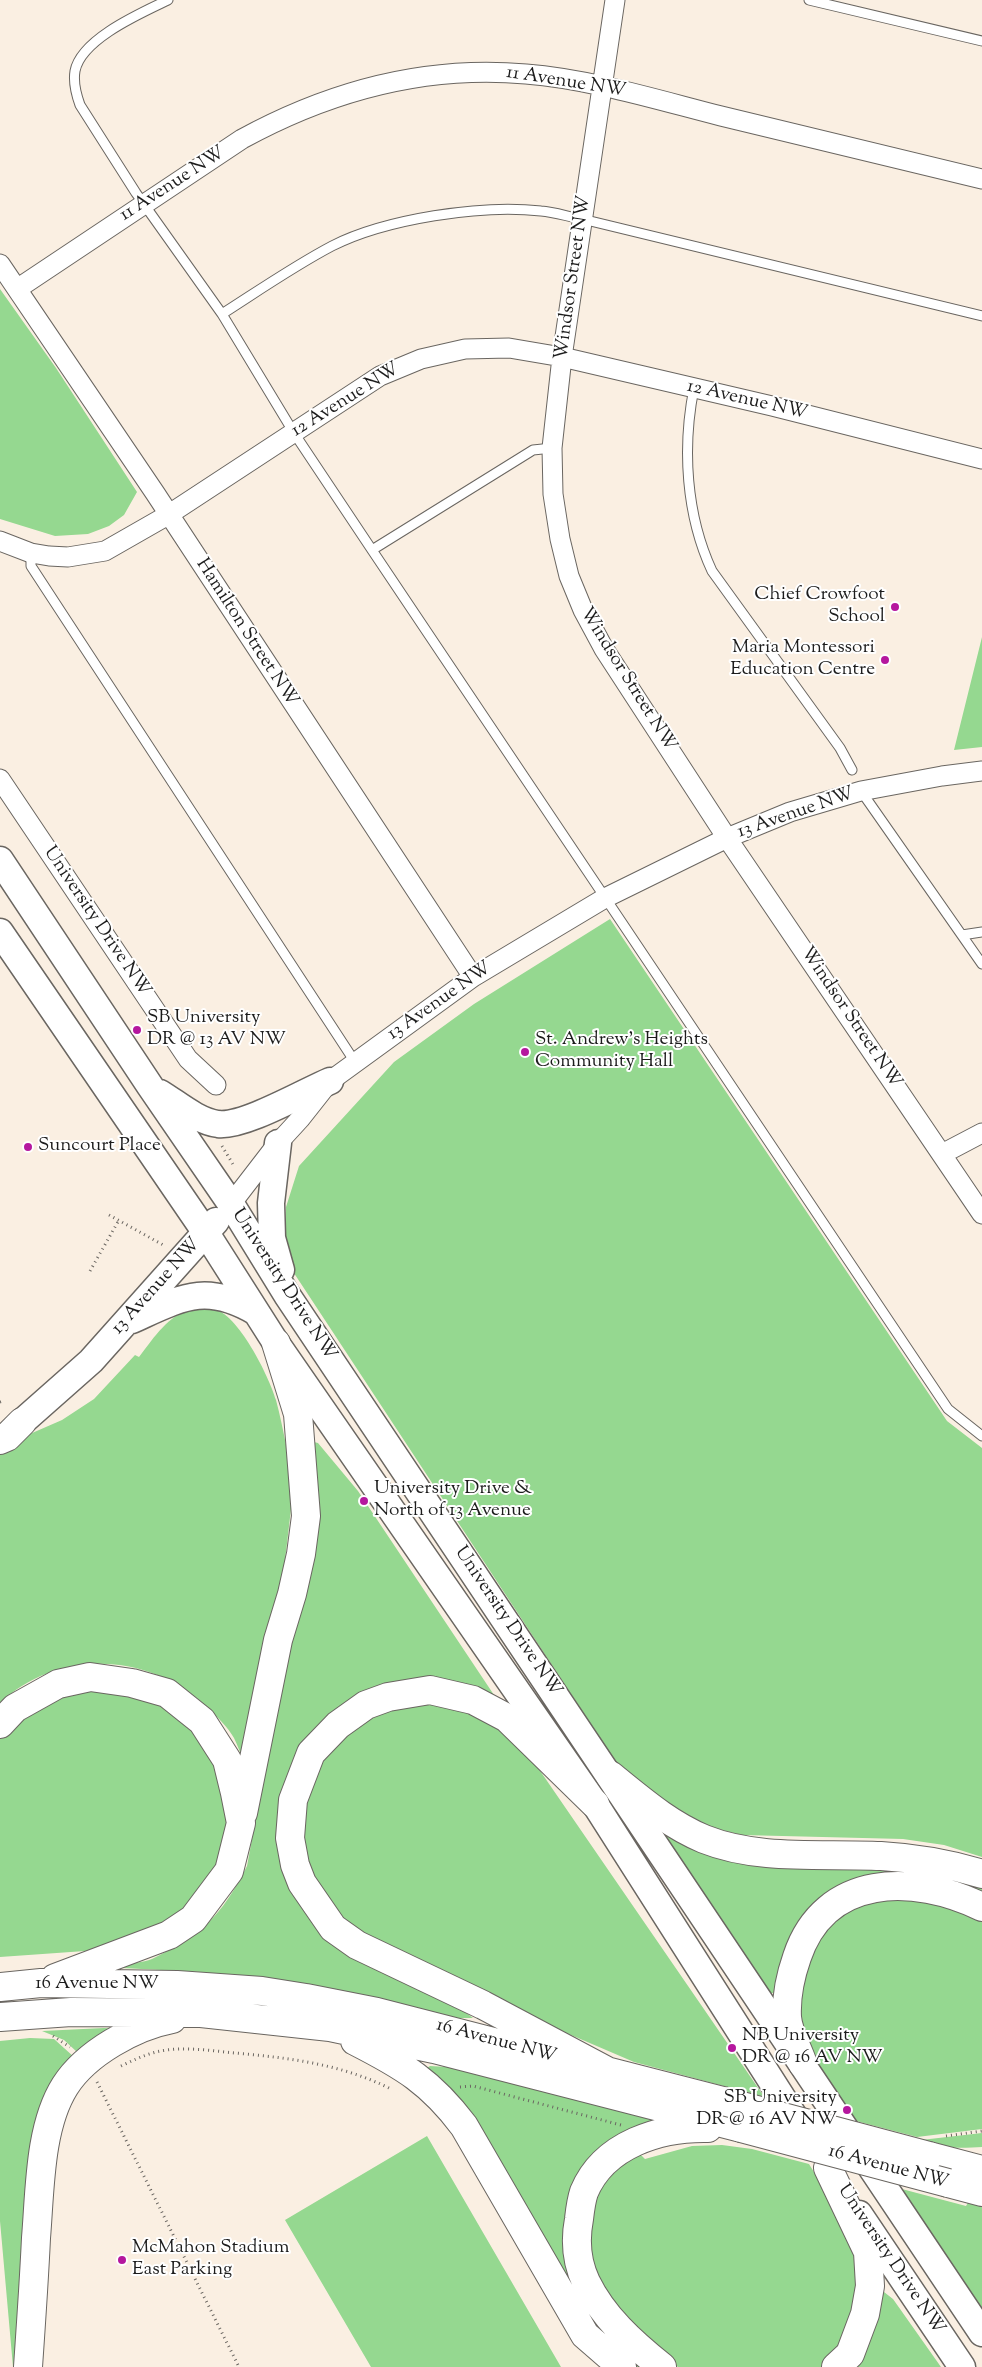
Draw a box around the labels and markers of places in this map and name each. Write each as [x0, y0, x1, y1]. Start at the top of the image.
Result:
place label: Chief Crowfoot School [754, 585, 885, 629]
marker: Chief Crowfoot School [889, 601, 901, 613]
place label: Maria Montessori Education Centre [730, 638, 875, 682]
marker: Maria Montessori Education Centre [879, 654, 891, 666]
place label: SB University DR @ 13 AV NW [147, 1008, 286, 1052]
marker: SB University DR @ 13 AV NW [131, 1024, 143, 1036]
place label: St. Andrew's Heights Community Hall [535, 1030, 708, 1074]
marker: St. Andrew's Heights Community Hall [519, 1046, 531, 1058]
place label: Suncourt Place [38, 1136, 161, 1158]
marker: Suncourt Place [22, 1141, 34, 1153]
place label: University Drive & North of 13 Avenue [374, 1479, 532, 1523]
marker: University Drive & North of 13 Avenue [358, 1495, 370, 1507]
place label: NB University DR @ 16 AV NW [742, 2026, 883, 2070]
marker: NB University DR @ 16 AV NW [726, 2042, 738, 2054]
place label: SB University DR @ 16 AV NW [696, 2088, 837, 2132]
marker: SB University DR @ 16 AV NW [841, 2104, 853, 2116]
place label: McMahon Stadium East Parking [132, 2238, 289, 2282]
marker: McMahon Stadium East Parking [116, 2254, 128, 2266]

